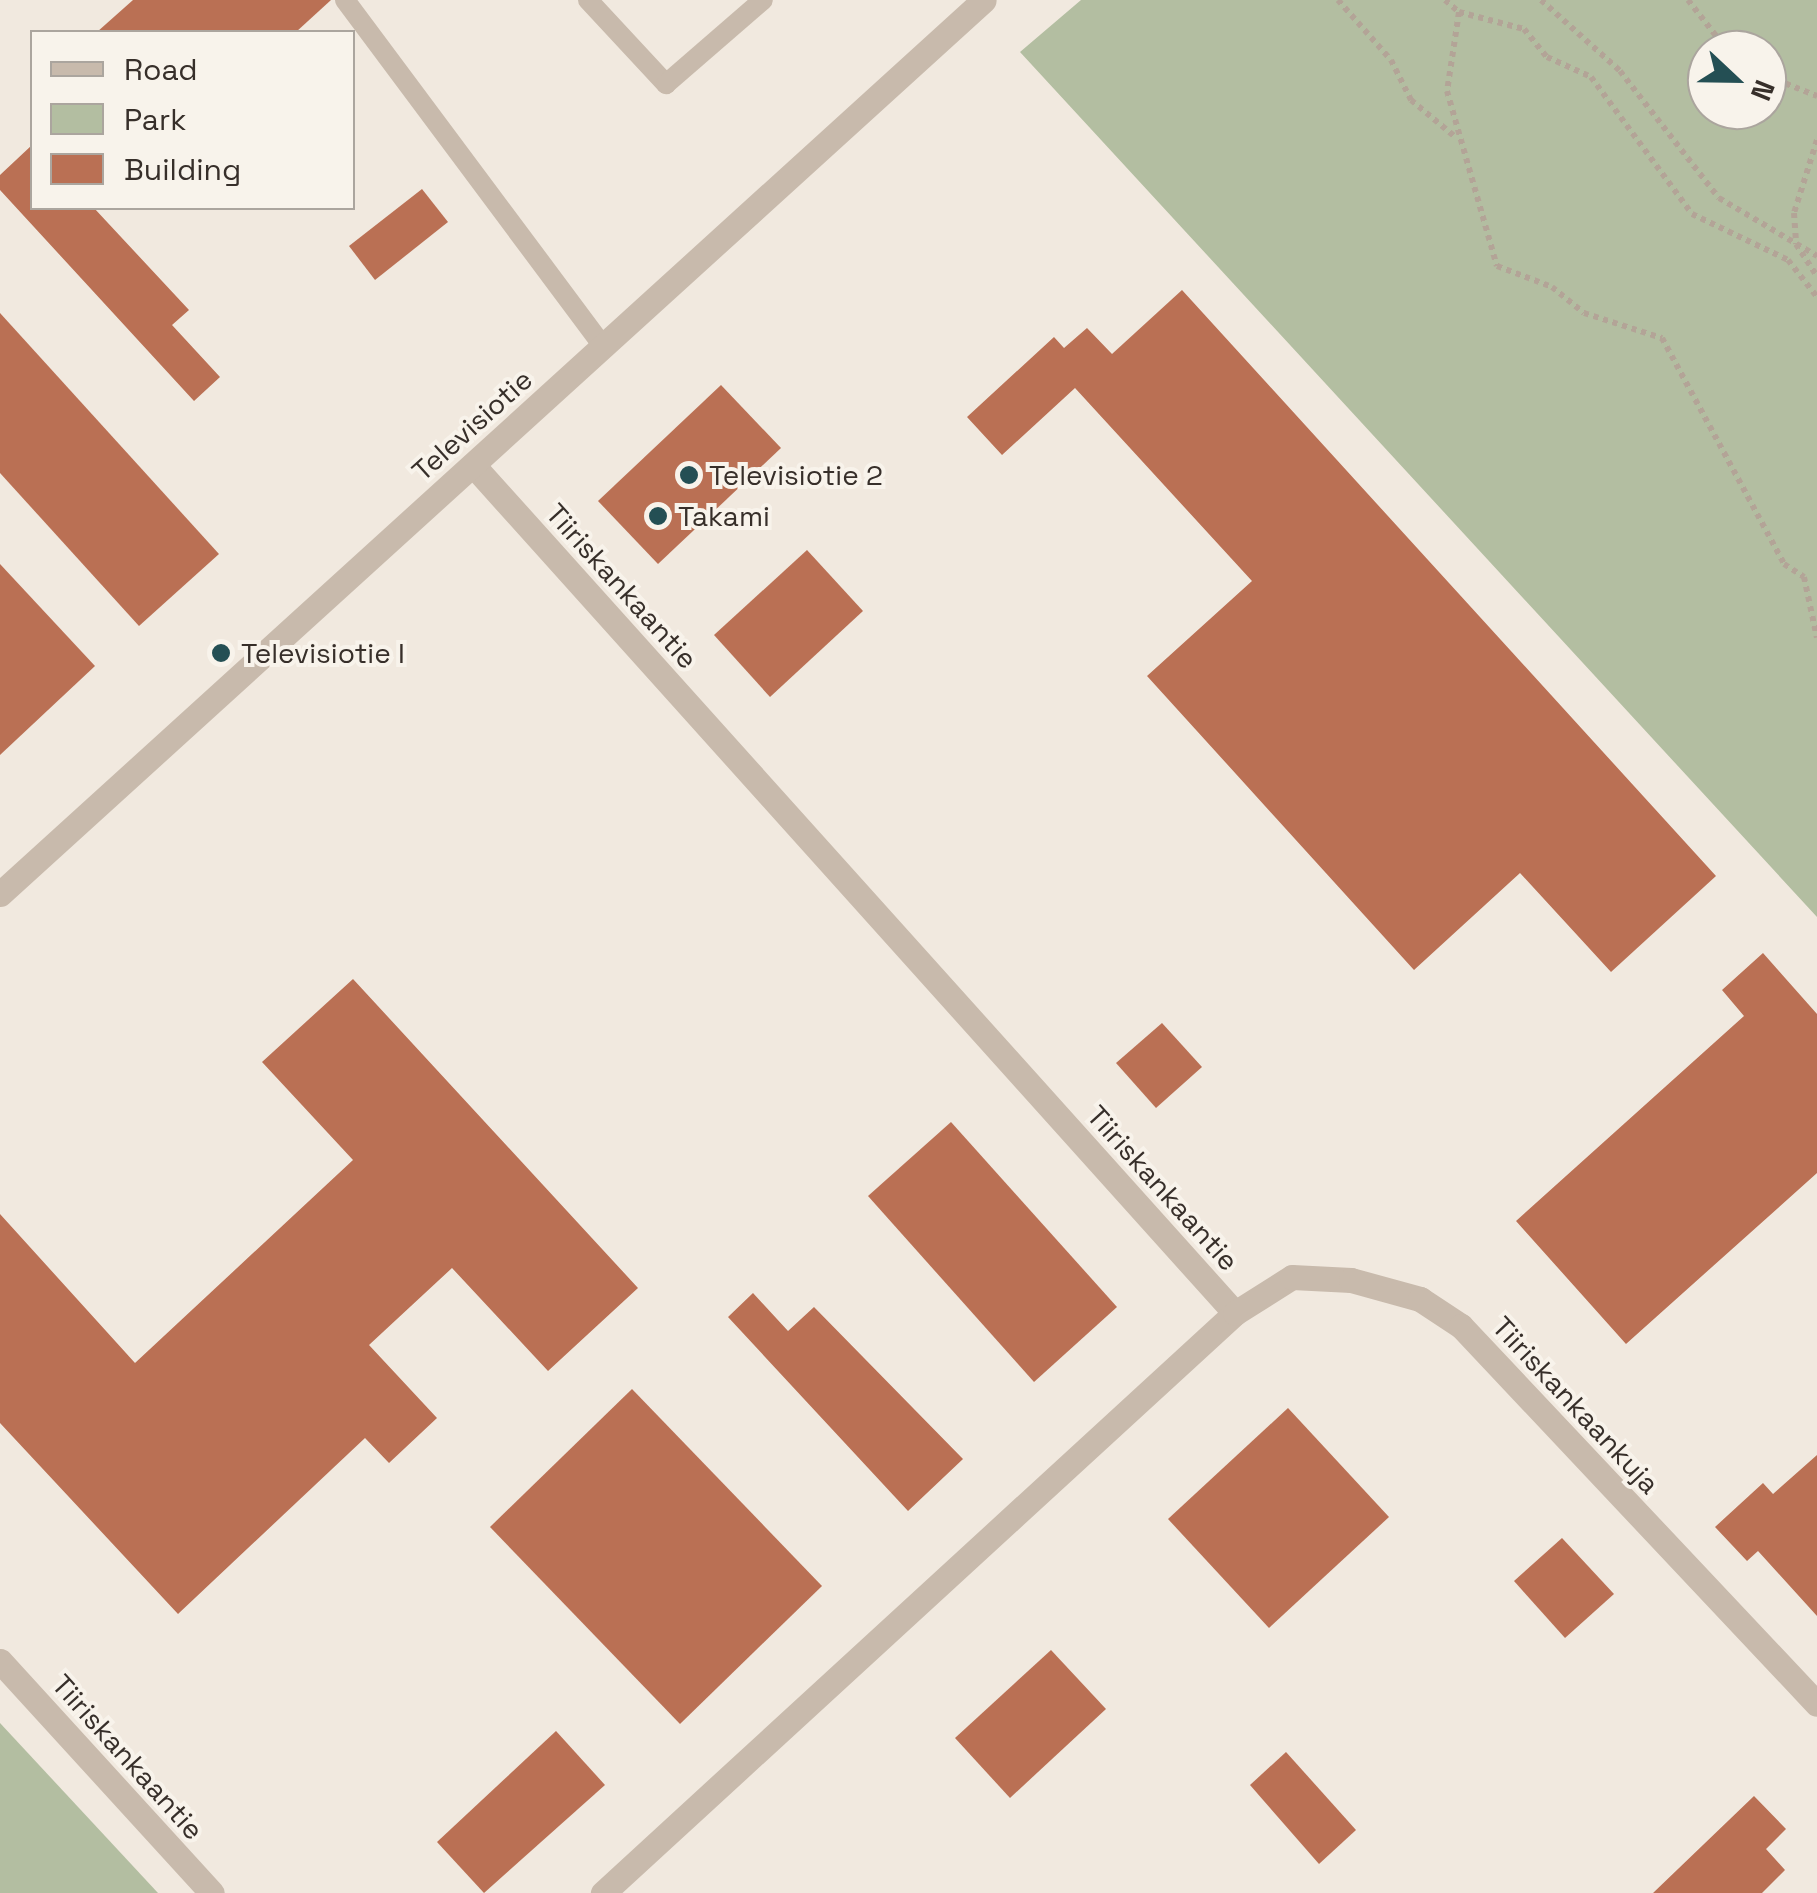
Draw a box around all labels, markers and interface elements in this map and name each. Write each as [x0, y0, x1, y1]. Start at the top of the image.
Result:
legend [30, 30, 355, 210]
north arrow [1687, 30, 1787, 130]
text: Road [124, 50, 198, 89]
text: N [1743, 75, 1783, 106]
text: Park [124, 100, 186, 139]
text: Building [124, 150, 241, 189]
street label: Televisiotie [405, 362, 539, 488]
place label: Televisiotie 2 [709, 458, 883, 492]
marker: Televisiotie 2 [678, 464, 700, 486]
street label: Tiiriskankaantie [539, 497, 705, 675]
place label: Takami [678, 499, 770, 533]
marker: Takami [647, 505, 669, 527]
place label: Televisiotie I [241, 636, 405, 670]
marker: Televisiotie I [210, 642, 232, 664]
street label: Tiiriskankaantie [1080, 1099, 1246, 1277]
street label: Tiiriskankaankuja [1485, 1310, 1667, 1500]
street label: Tiiriskankaantie [45, 1668, 211, 1846]

